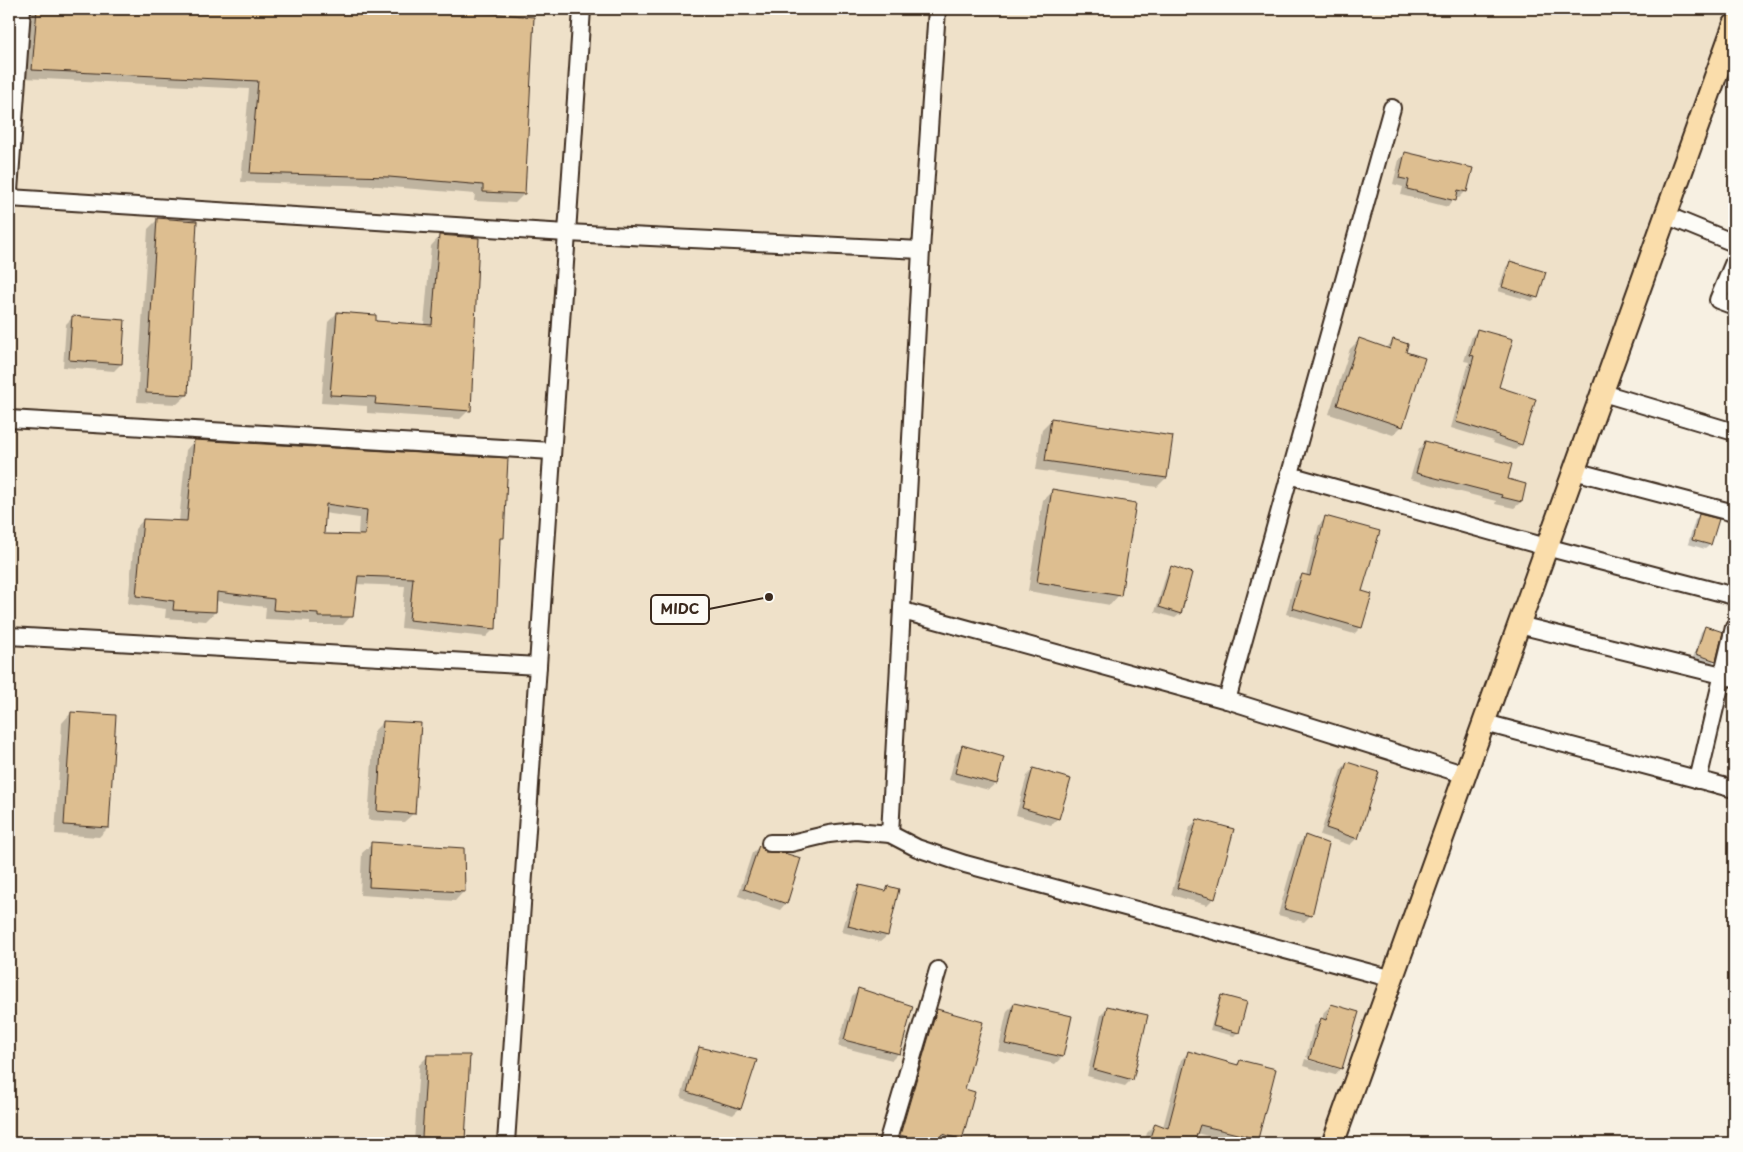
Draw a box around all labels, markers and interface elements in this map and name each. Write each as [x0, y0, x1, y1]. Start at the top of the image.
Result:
callout: MIDC [651, 595, 709, 624]
text: MIDC [661, 598, 699, 619]

